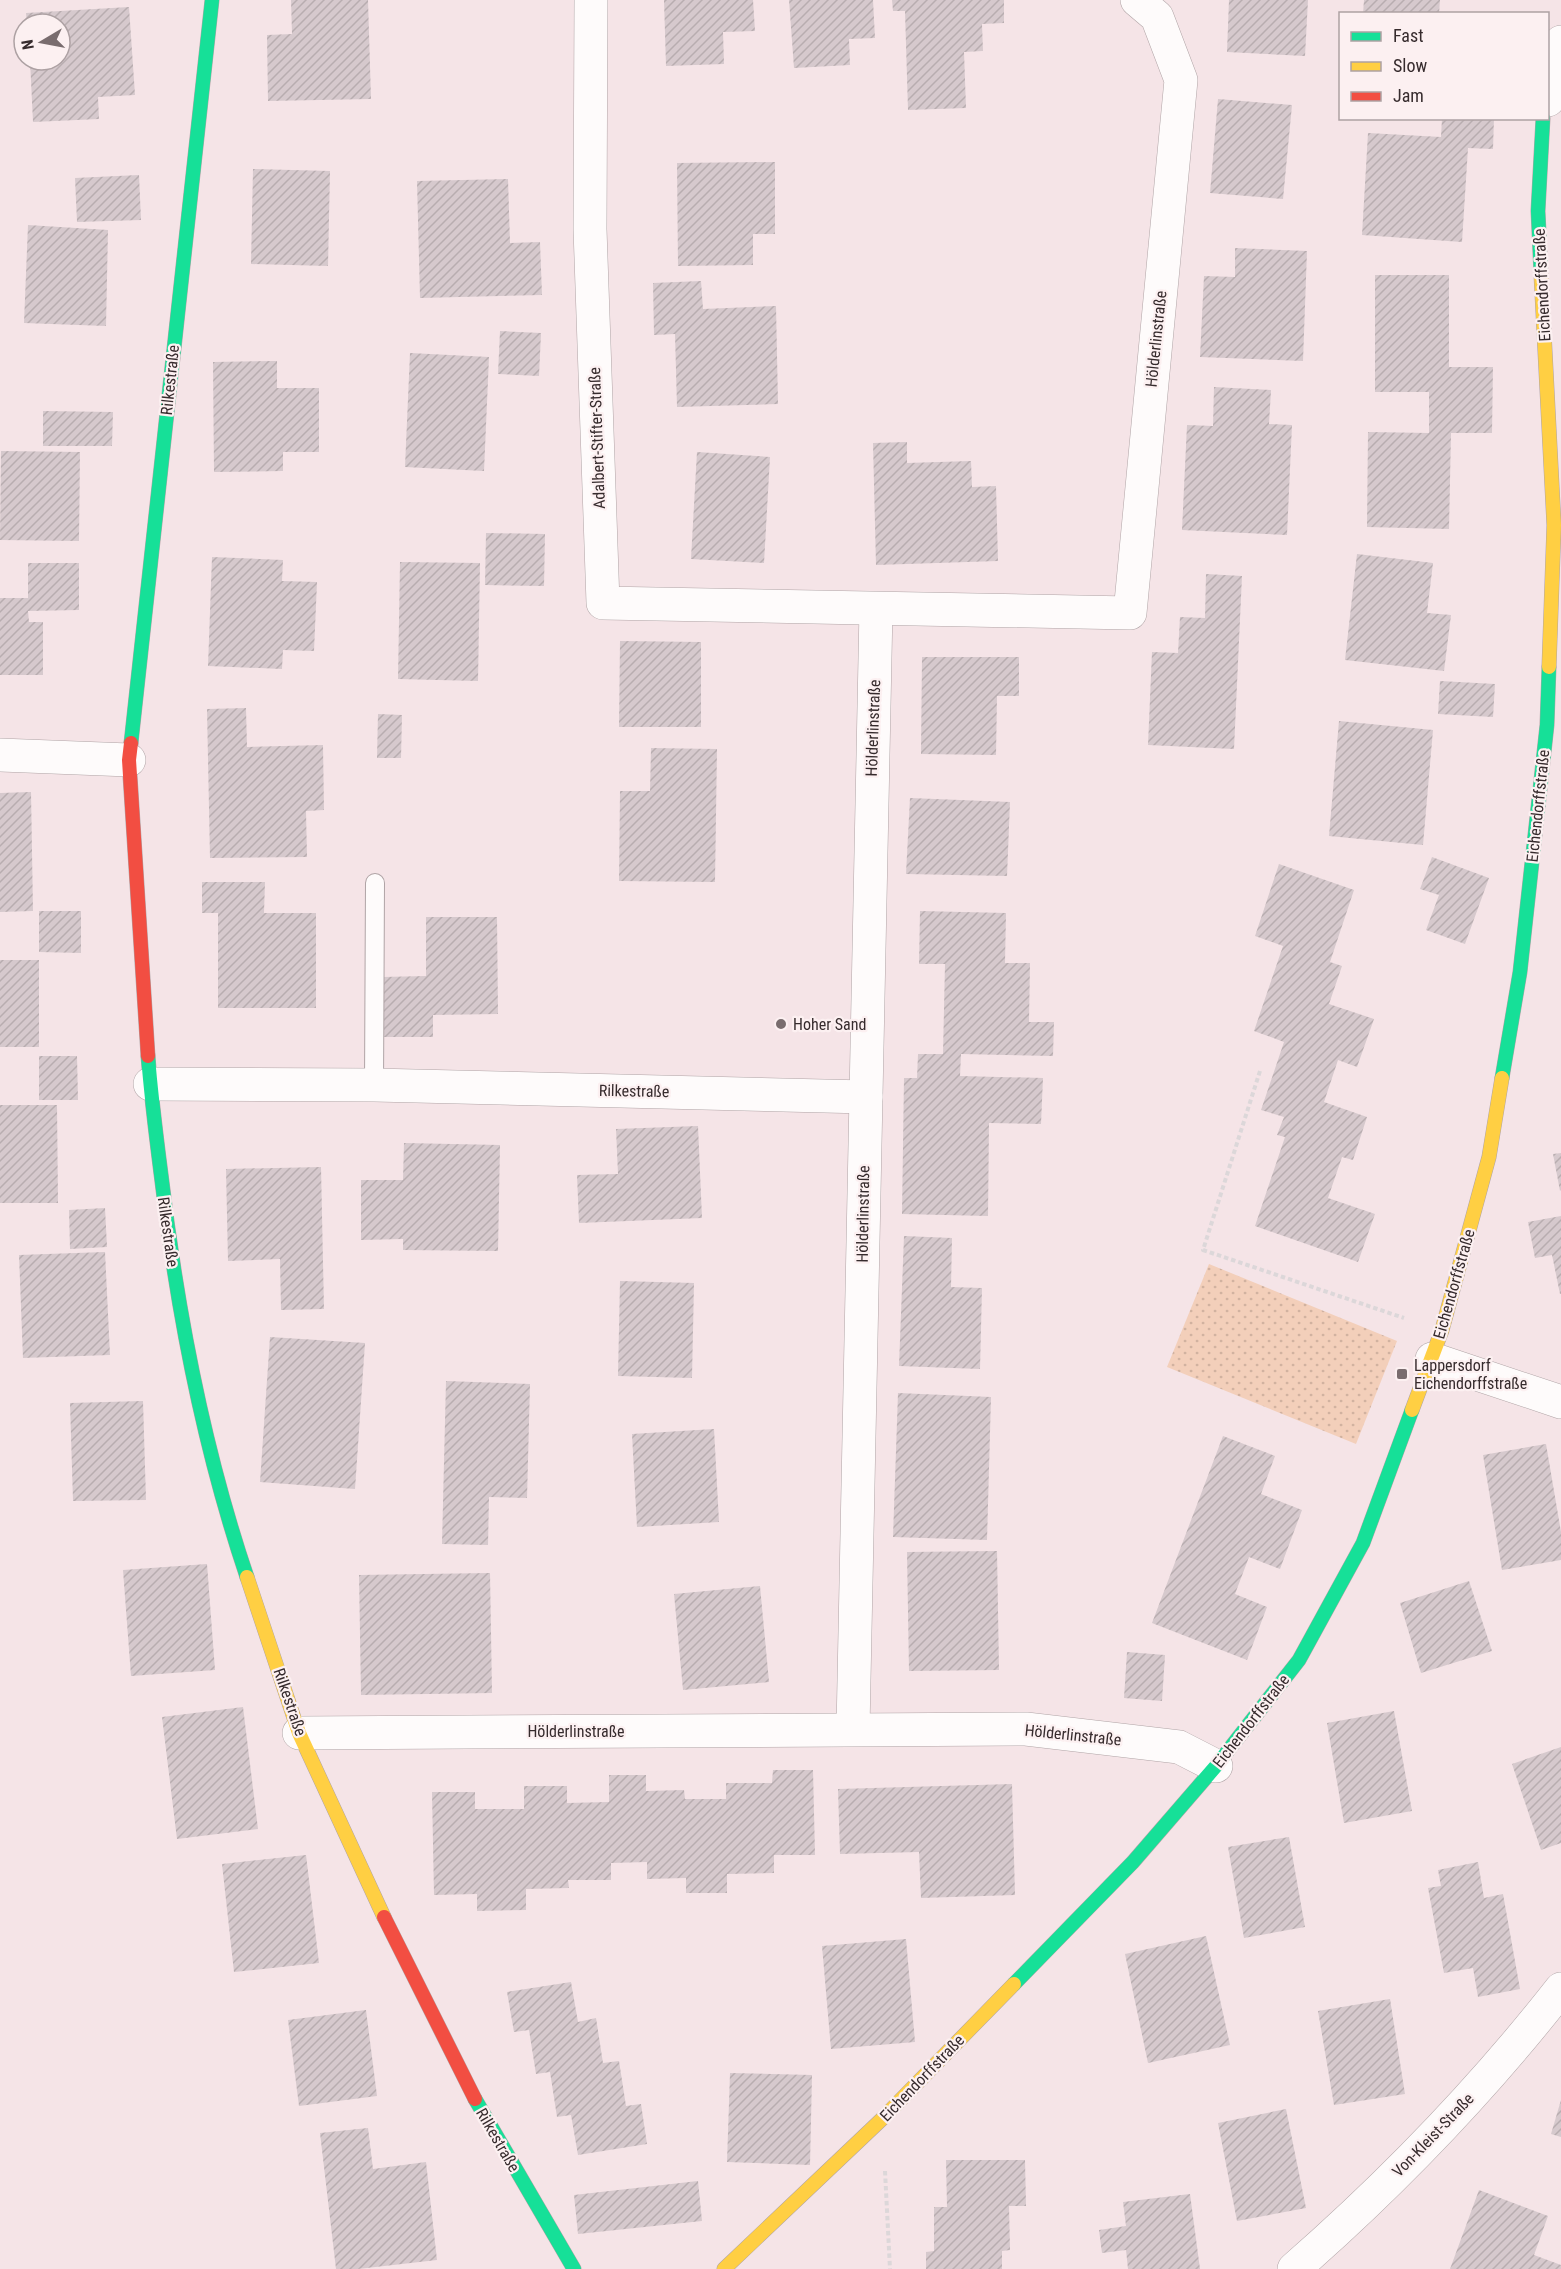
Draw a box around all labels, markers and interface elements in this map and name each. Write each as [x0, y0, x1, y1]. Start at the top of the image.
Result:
north arrow [12, 12, 72, 72]
legend [1339, 12, 1549, 120]
text: Fast [1393, 25, 1424, 46]
text: N [18, 38, 38, 51]
text: Slow [1393, 55, 1428, 76]
text: Jam [1393, 85, 1424, 106]
street label: Eichendorffstraße [1530, 228, 1554, 342]
street label: Hölderlinstraße [1141, 290, 1171, 388]
street label: Rilkestraße [157, 344, 183, 416]
street label: Adalbert-Stifter-Straße [585, 367, 609, 509]
street label: Hölderlinstraße [862, 679, 884, 777]
street label: Eichendorffstraße [1523, 749, 1553, 863]
place label: Hoher Sand [793, 1015, 866, 1034]
marker: Hoher Sand [774, 1017, 788, 1031]
street label: Rilkestraße [599, 1081, 669, 1101]
street label: Hölderlinstraße [853, 1165, 873, 1263]
street label: Rilkestraße [154, 1196, 182, 1268]
street label: Eichendorffstraße [1429, 1227, 1479, 1341]
place label: Lappersdorf Eichendorffstraße [1414, 1356, 1527, 1393]
marker: Lappersdorf Eichendorffstraße [1395, 1367, 1409, 1381]
street label: Rilkestraße [270, 1666, 310, 1738]
street label: Eichendorffstraße [1209, 1671, 1293, 1771]
street label: Hölderlinstraße [1024, 1720, 1122, 1750]
street label: Hölderlinstraße [527, 1722, 625, 1741]
street label: Eichendorffstraße [876, 2031, 968, 2125]
street label: Von-Kleist-Straße [1388, 2089, 1478, 2181]
street label: Rilkestraße [472, 2105, 524, 2175]

